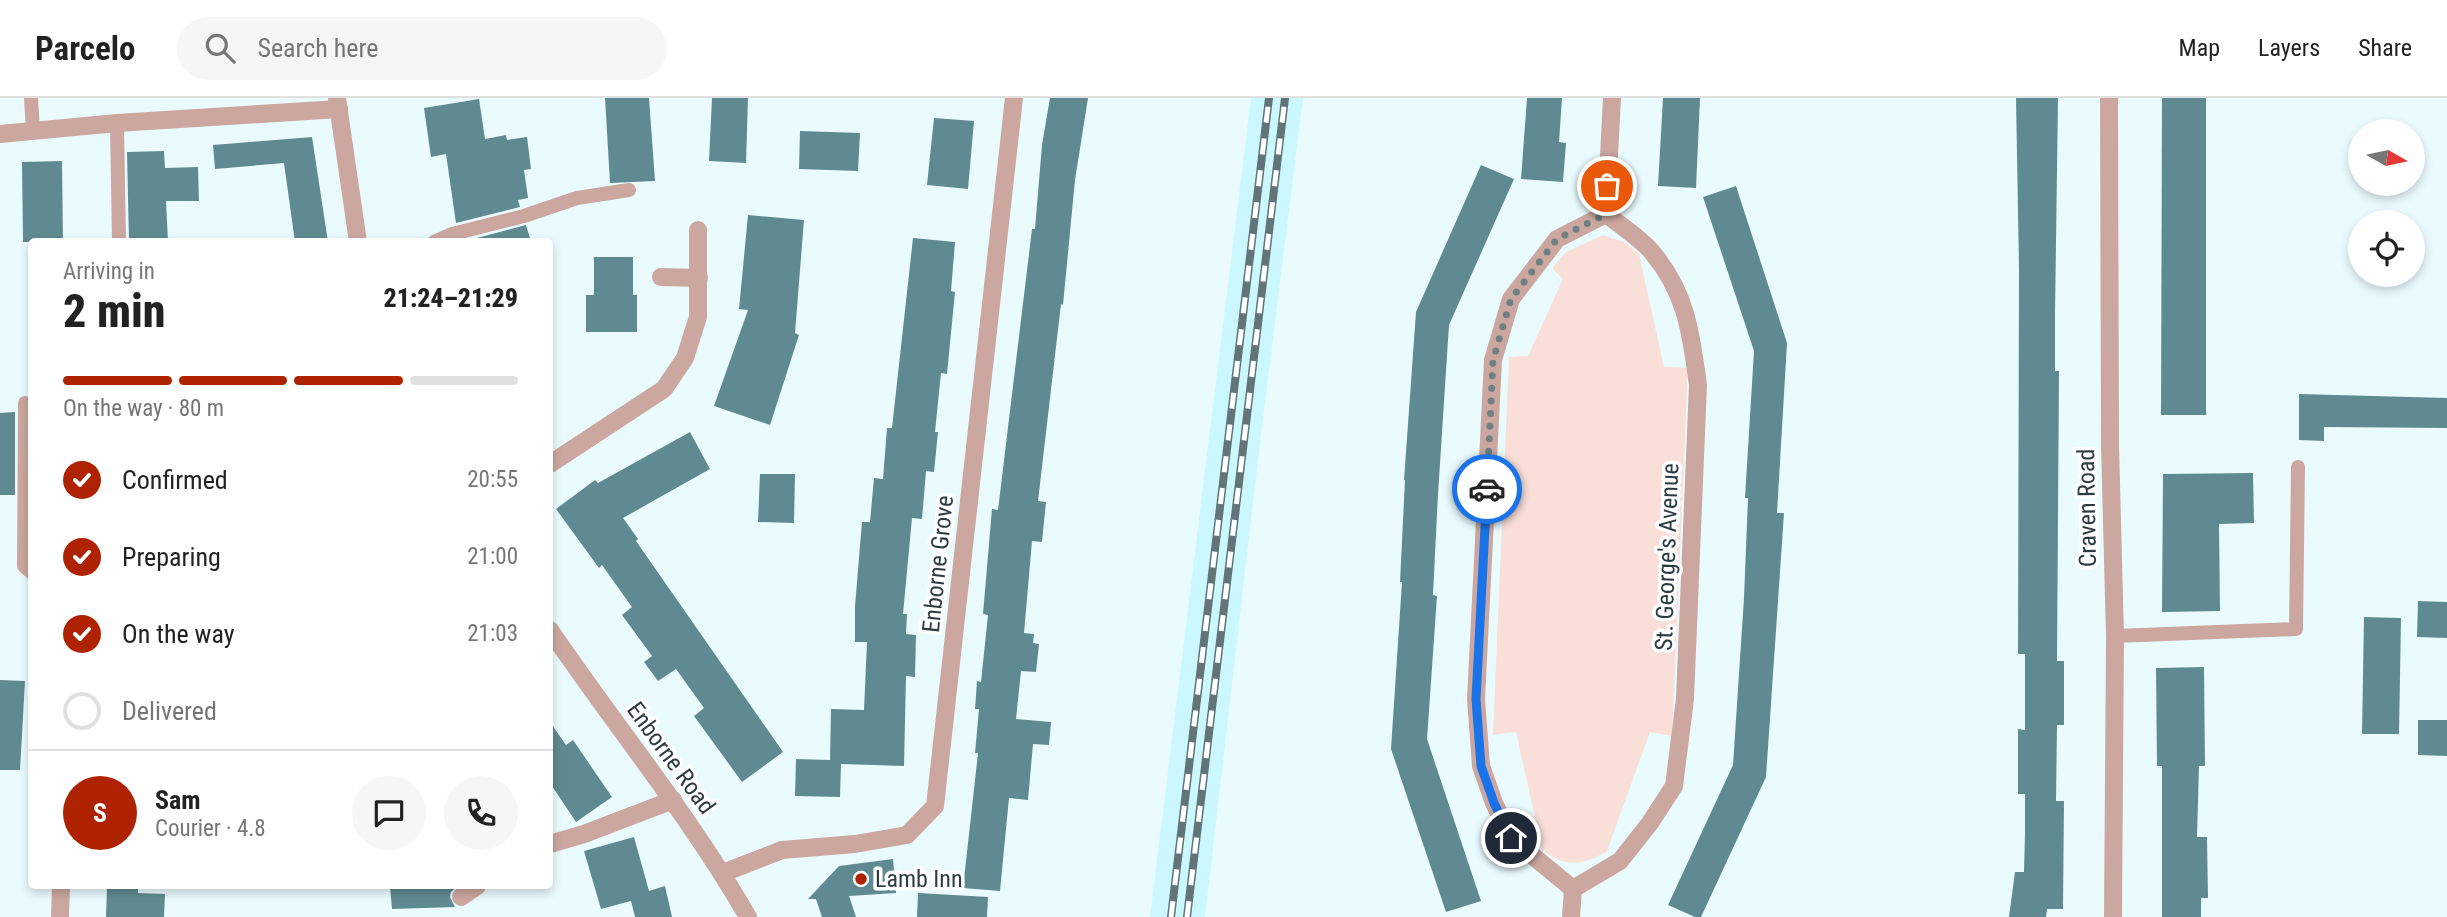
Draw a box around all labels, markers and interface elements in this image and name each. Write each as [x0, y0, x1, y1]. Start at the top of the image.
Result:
search box [177, 17, 667, 80]
text: Parcelo [35, 29, 135, 68]
icon: search [201, 29, 239, 67]
text: Search here [257, 33, 378, 63]
text: Map [2179, 34, 2220, 62]
text: Layers [2258, 34, 2320, 62]
text: Share [2358, 34, 2412, 62]
north arrow [2348, 119, 2426, 196]
map controls [2348, 119, 2425, 287]
pin [1577, 156, 1637, 216]
icon: bag [1588, 167, 1626, 205]
button: locate [2348, 210, 2425, 287]
text: Arriving in [63, 258, 155, 285]
text: 21:24–21:29 [384, 283, 518, 313]
text: 2 min [63, 284, 166, 338]
text: On the way · 80 m [63, 395, 224, 422]
street label: Craven Road [2072, 449, 2102, 567]
courier [1452, 454, 1522, 524]
icon: check [63, 461, 101, 499]
street label: St. George's Avenue [1650, 463, 1684, 651]
text: Confirmed [122, 465, 228, 495]
text: 20:55 [467, 466, 518, 493]
icon: car [1468, 470, 1506, 508]
street label: Enborne Grove [917, 494, 959, 634]
icon: check [63, 538, 101, 576]
text: Preparing [122, 542, 221, 572]
text: 21:00 [467, 543, 518, 570]
icon: check [63, 615, 101, 653]
text: On the way [122, 619, 235, 649]
text: 21:03 [467, 620, 518, 647]
text: Delivered [122, 696, 217, 726]
street label: Enborne Road [621, 697, 721, 819]
button: chat [352, 776, 426, 850]
button: phone [444, 776, 518, 850]
text: Sam [155, 785, 201, 815]
text: S [93, 798, 107, 828]
pin [1481, 808, 1541, 868]
text: Courier · 4.8 [155, 815, 266, 842]
icon: home [1492, 819, 1530, 857]
place label: Lamb Inn [875, 865, 963, 893]
marker: Lamb Inn [853, 871, 869, 887]

